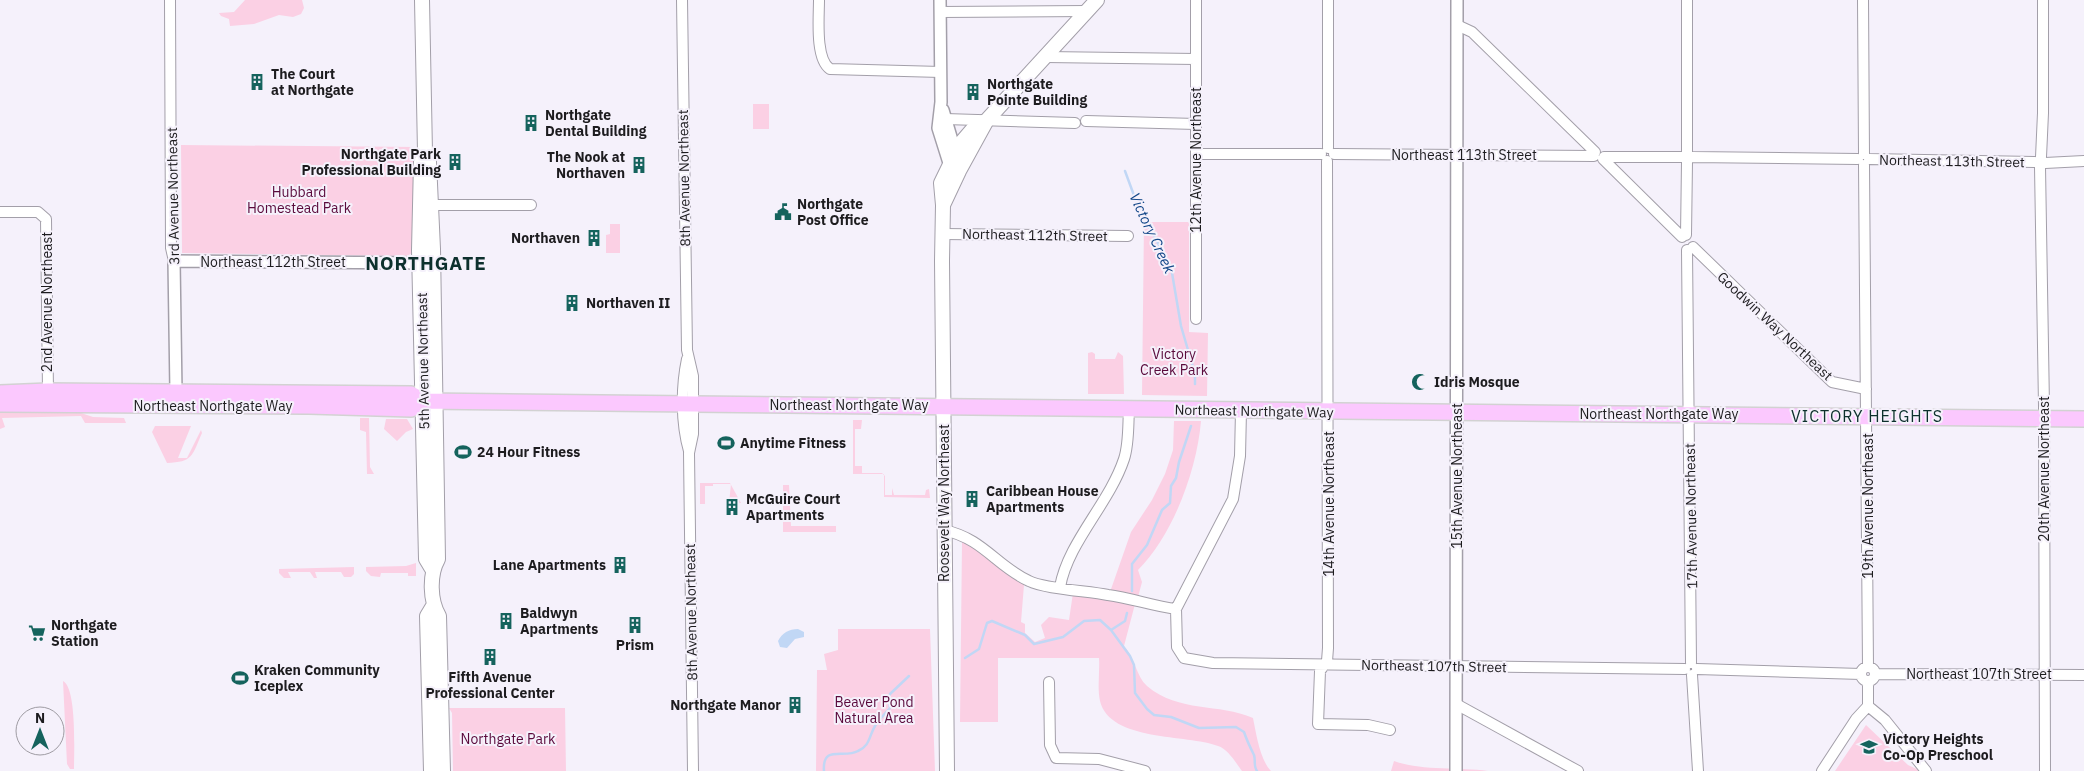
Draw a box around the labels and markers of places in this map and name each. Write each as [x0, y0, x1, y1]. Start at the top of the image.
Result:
place label: The Court at Northgate [271, 65, 354, 99]
building icon: The Court at Northgate [247, 72, 267, 92]
place label: Northgate Pointe Building [987, 75, 1087, 109]
building icon: Northgate Pointe Building [963, 82, 983, 102]
place label: Northgate Dental Building [545, 106, 647, 140]
building icon: Northgate Dental Building [521, 113, 541, 133]
place label: Northgate Park Professional Building [301, 145, 442, 179]
place label: The Nook at Northaven [547, 148, 625, 182]
building icon: Northgate Park Professional Building [445, 152, 465, 172]
building icon: The Nook at Northaven [629, 155, 649, 175]
place label: Northgate Post Office [797, 195, 869, 229]
public building icon: Northgate Post Office [773, 202, 793, 222]
building icon: Northaven [584, 228, 604, 248]
place label: Northaven [511, 229, 580, 247]
building icon: Northaven II [562, 293, 582, 313]
place label: Northaven II [586, 294, 670, 312]
mosque icon: Idris Mosque [1410, 372, 1430, 392]
place label: Idris Mosque [1434, 373, 1520, 391]
sports icon: Anytime Fitness [716, 433, 736, 453]
place label: Anytime Fitness [740, 434, 846, 452]
sports icon: 24 Hour Fitness [453, 442, 473, 462]
place label: 24 Hour Fitness [477, 443, 580, 461]
place label: Caribbean House Apartments [986, 482, 1099, 516]
building icon: Caribbean House Apartments [962, 489, 982, 509]
place label: McGuire Court Apartments [746, 490, 840, 524]
building icon: McGuire Court Apartments [722, 497, 742, 517]
building icon: Lane Apartments [610, 555, 630, 575]
place label: Lane Apartments [493, 556, 606, 574]
place label: Baldwyn Apartments [520, 604, 598, 638]
building icon: Baldwyn Apartments [496, 611, 516, 631]
building icon: Prism [625, 615, 645, 635]
place label: Northgate Station [51, 616, 117, 650]
supermarket icon: Northgate Station [27, 623, 47, 643]
place label: Prism [616, 636, 654, 654]
building icon: Fifth Avenue Professional Center [480, 647, 500, 667]
place label: Kraken Community Iceplex [254, 661, 380, 695]
sports icon: Kraken Community Iceplex [230, 668, 250, 688]
place label: Fifth Avenue Professional Center [425, 668, 555, 702]
building icon: Northgate Manor [785, 695, 805, 715]
place label: Northgate Manor [670, 696, 781, 714]
place label: Victory Heights Co-Op Preschool [1883, 730, 1993, 764]
school or university icon: Victory Heights Co-Op Preschool [1859, 737, 1879, 757]

